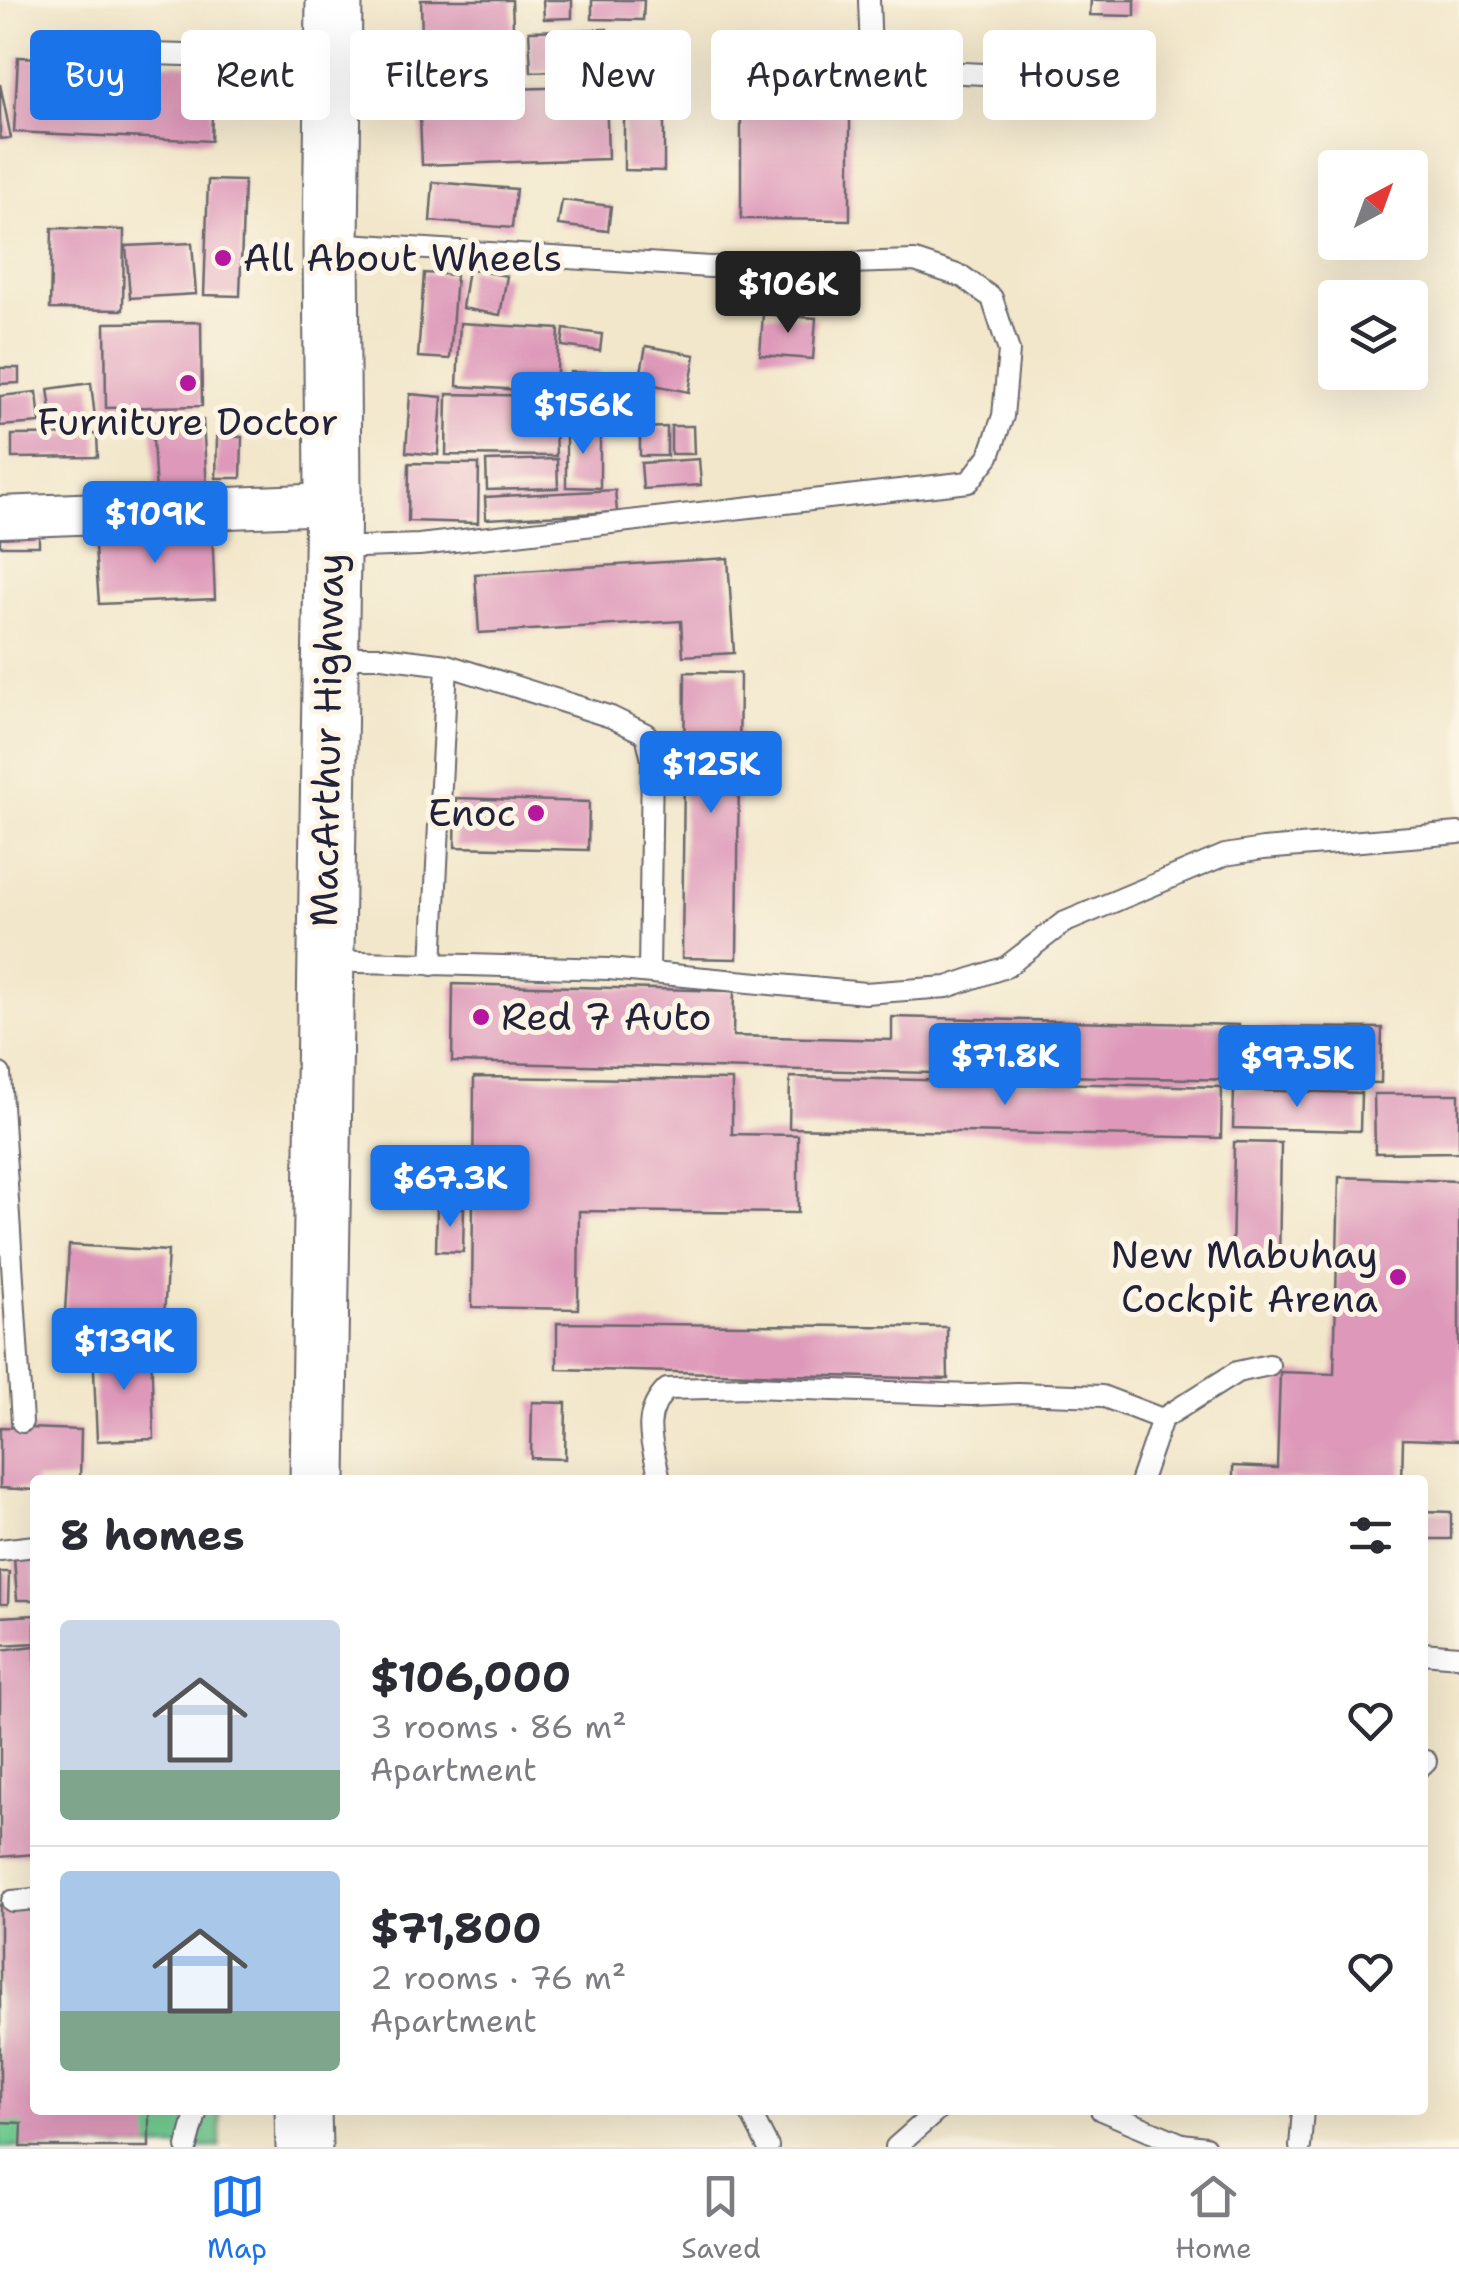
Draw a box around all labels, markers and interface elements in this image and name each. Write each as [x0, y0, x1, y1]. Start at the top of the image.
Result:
chip: Buy [30, 30, 161, 120]
chip: Rent [181, 30, 330, 120]
chip: Filters [350, 30, 525, 120]
chip: New [545, 30, 691, 120]
chip: Apartment [711, 30, 963, 120]
chip: House [983, 30, 1156, 120]
north arrow [1318, 150, 1428, 260]
map controls [1318, 150, 1428, 390]
place label: All About Wheels [243, 232, 562, 283]
marker: All About Wheels [212, 247, 234, 269]
pin: $106K [718, 251, 858, 336]
text: $106K [738, 262, 838, 305]
button: layers [1318, 280, 1428, 390]
marker: Furniture Doctor [177, 372, 199, 394]
pin: $156K [513, 372, 653, 457]
text: $156K [533, 383, 633, 426]
place label: Furniture Doctor [38, 396, 338, 447]
pin: $109K [85, 481, 225, 566]
text: $109K [105, 492, 205, 535]
street label: MacArthur Highway [298, 552, 355, 928]
pin: $125K [641, 731, 781, 816]
text: $125K [662, 742, 760, 785]
place label: Enoc [428, 787, 516, 838]
marker: Enoc [525, 802, 547, 824]
place label: Red 7 Auto [501, 991, 712, 1042]
marker: Red 7 Auto [470, 1006, 492, 1028]
pin: $71.8K [924, 1023, 1086, 1108]
pin: $97.5K [1216, 1025, 1378, 1110]
text: $71.8K [951, 1034, 1059, 1077]
text: $97.5K [1240, 1036, 1354, 1079]
pin: $67.3K [369, 1145, 531, 1230]
text: $67.3K [392, 1156, 508, 1199]
place label: New Mabuhay Cockpit Arena [1110, 1229, 1378, 1324]
marker: New Mabuhay Cockpit Arena [1387, 1266, 1409, 1288]
pin: $139K [54, 1308, 194, 1393]
text: $139K [74, 1319, 174, 1362]
text: 8 homes [60, 1507, 245, 1563]
icon: filters [1343, 1508, 1398, 1563]
text: $106,000 [370, 1649, 571, 1705]
icon: home [140, 1660, 260, 1780]
icon: heart [1343, 1693, 1398, 1748]
text: 3 rooms · 86 m² [370, 1705, 627, 1748]
text: Apartment [370, 1748, 537, 1791]
text: $71,800 [370, 1900, 542, 1956]
icon: home [140, 1911, 260, 2031]
icon: heart [1343, 1944, 1398, 1999]
text: 2 rooms · 76 m² [370, 1956, 626, 1999]
text: Apartment [370, 1999, 537, 2042]
tab: Map [207, 2169, 267, 2267]
tab: Saved [681, 2169, 761, 2267]
tab: Home [1175, 2169, 1252, 2267]

